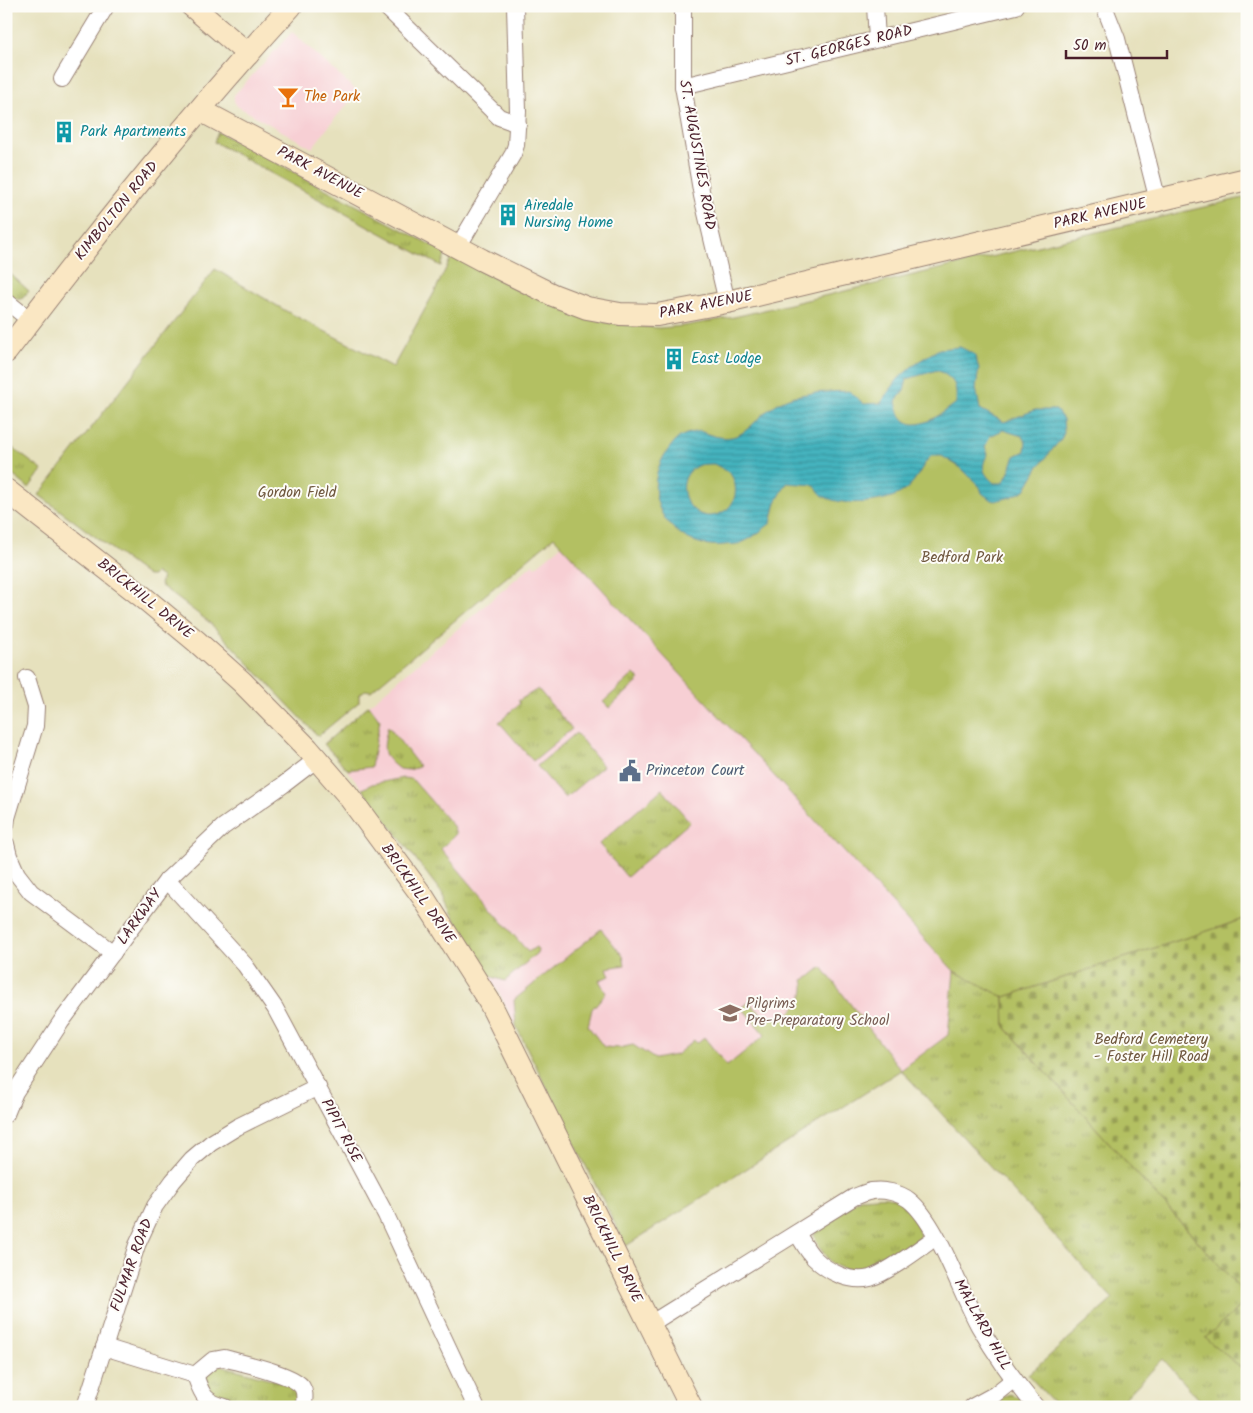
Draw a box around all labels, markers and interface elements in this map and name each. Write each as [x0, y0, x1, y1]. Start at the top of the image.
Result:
street label: ST. GEORGES ROAD [783, 19, 915, 73]
scale bar [1066, 28, 1167, 60]
text: 50 m [1073, 34, 1107, 58]
street label: ST. AUGUSTINES ROAD [672, 78, 722, 232]
bar icon: The Park [275, 84, 301, 110]
place label: The Park [304, 85, 361, 109]
building icon: Park Apartments [51, 119, 77, 145]
place label: Park Apartments [80, 120, 187, 144]
street label: PARK AVENUE [273, 140, 369, 206]
street label: KIMBOLTON ROAD [69, 156, 165, 266]
street label: PARK AVENUE [1051, 191, 1150, 236]
place label: Airedale Nursing Home [524, 194, 613, 235]
building icon: Airedale Nursing Home [495, 202, 521, 228]
street label: PARK AVENUE [657, 284, 756, 326]
building icon: East Lodge [661, 346, 687, 372]
place label: East Lodge [691, 347, 762, 371]
park label: Gordon Field [258, 481, 337, 505]
park label: Bedford Park [921, 546, 1004, 570]
street label: BRICKHILL DRIVE [92, 553, 199, 646]
public building icon: Princeton Court [617, 758, 643, 784]
place label: Princeton Court [646, 759, 745, 783]
street label: BRICKHILL DRIVE [374, 839, 462, 950]
street label: LARKWAY [111, 883, 169, 950]
place label: Pilgrims Pre-Preparatory School [746, 992, 890, 1033]
school or university icon: Pilgrims Pre-Preparatory School [717, 1000, 743, 1026]
park label: Bedford Cemetery - Foster Hill Road [1094, 1028, 1209, 1069]
street label: PIPIT RISE [314, 1095, 369, 1169]
street label: BRICKHILL DRIVE [575, 1191, 649, 1308]
street label: FULMAR ROAD [104, 1215, 160, 1315]
street label: MALLARD HILL [947, 1275, 1017, 1375]

